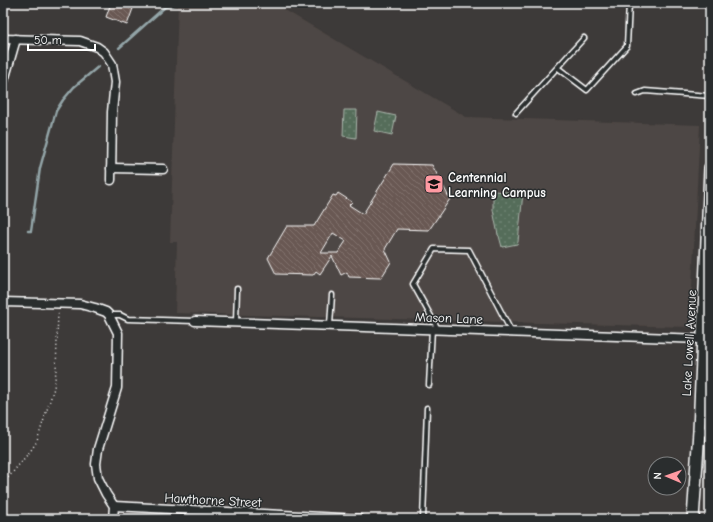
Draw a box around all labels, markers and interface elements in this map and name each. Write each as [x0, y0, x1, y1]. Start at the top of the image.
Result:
scale bar [28, 26, 95, 52]
text: 50 m [34, 33, 62, 47]
place label: Centennial Learning Campus [448, 170, 546, 200]
school or university icon: Centennial Learning Campus [423, 173, 445, 195]
street label: Lake Lowell Avenue [679, 289, 699, 397]
street label: Mason Lane [415, 309, 484, 327]
north arrow [647, 456, 687, 496]
text: N [651, 472, 664, 479]
street label: Hawthorne Street [164, 490, 263, 510]

